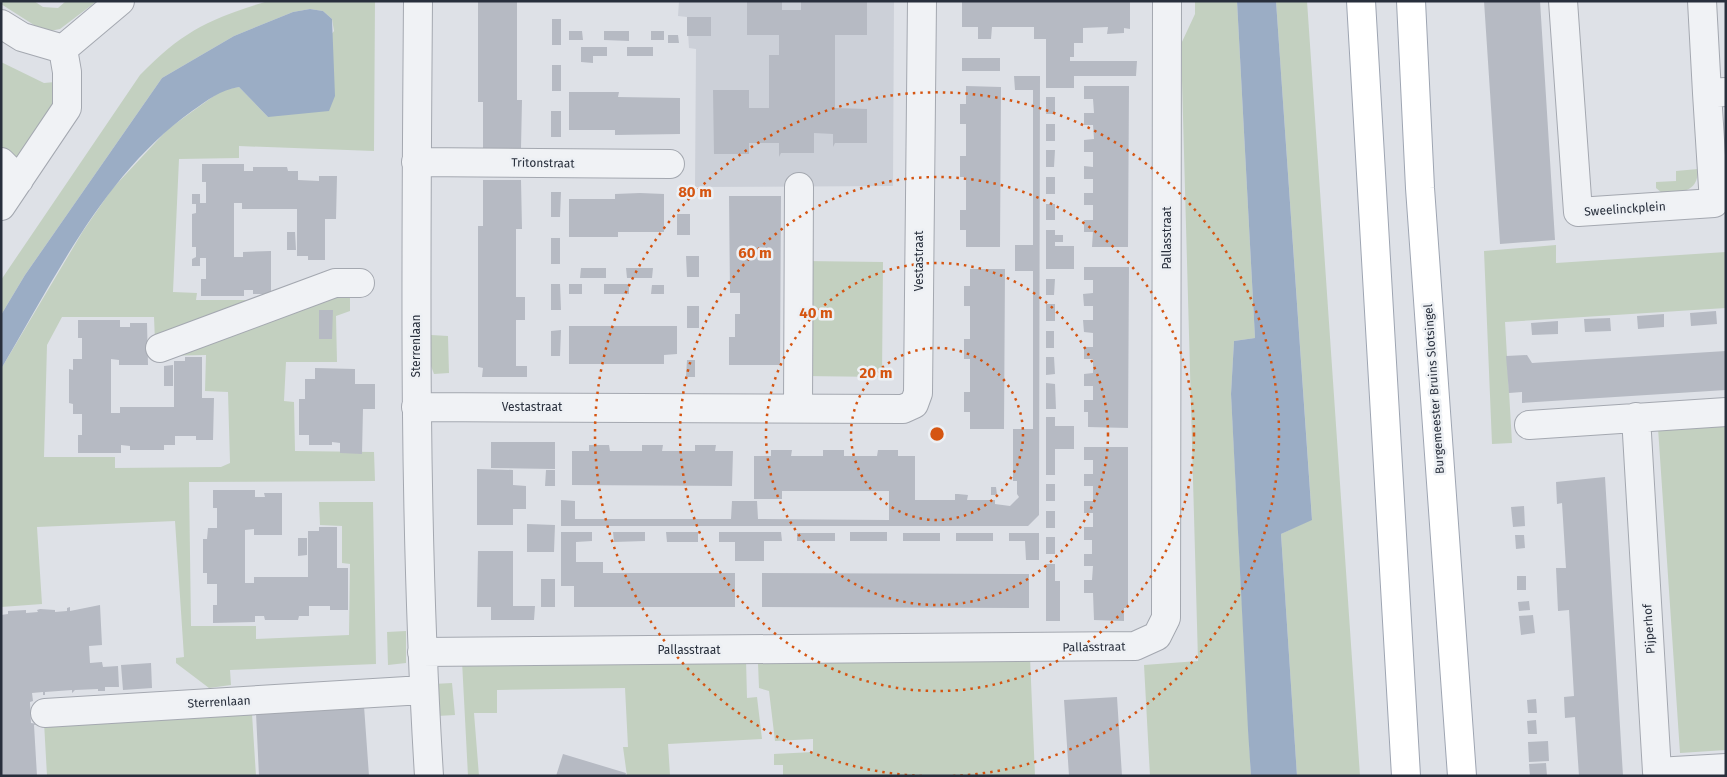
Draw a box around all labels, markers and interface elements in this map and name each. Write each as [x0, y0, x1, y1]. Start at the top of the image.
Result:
street label: Tritonstraat [511, 155, 576, 171]
text: 80 m [678, 183, 712, 201]
street label: Sweelinckplein [1584, 199, 1666, 219]
street label: Pallasstraat [1160, 206, 1174, 270]
street label: Vestastraat [912, 230, 926, 291]
text: 60 m [738, 244, 772, 262]
street label: Burgemeester Bruins Slotsingel [1421, 303, 1447, 474]
text: 40 m [799, 304, 833, 322]
street label: Sterrenlaan [409, 314, 423, 378]
text: 20 m [860, 364, 892, 382]
street label: Vestastraat [502, 400, 563, 414]
centre of rings [928, 425, 946, 443]
street label: Pijperhof [1640, 603, 1658, 654]
street label: Pallasstraat [1062, 639, 1126, 655]
street label: Pallasstraat [657, 643, 721, 657]
street label: Sterrenlaan [187, 693, 251, 711]

